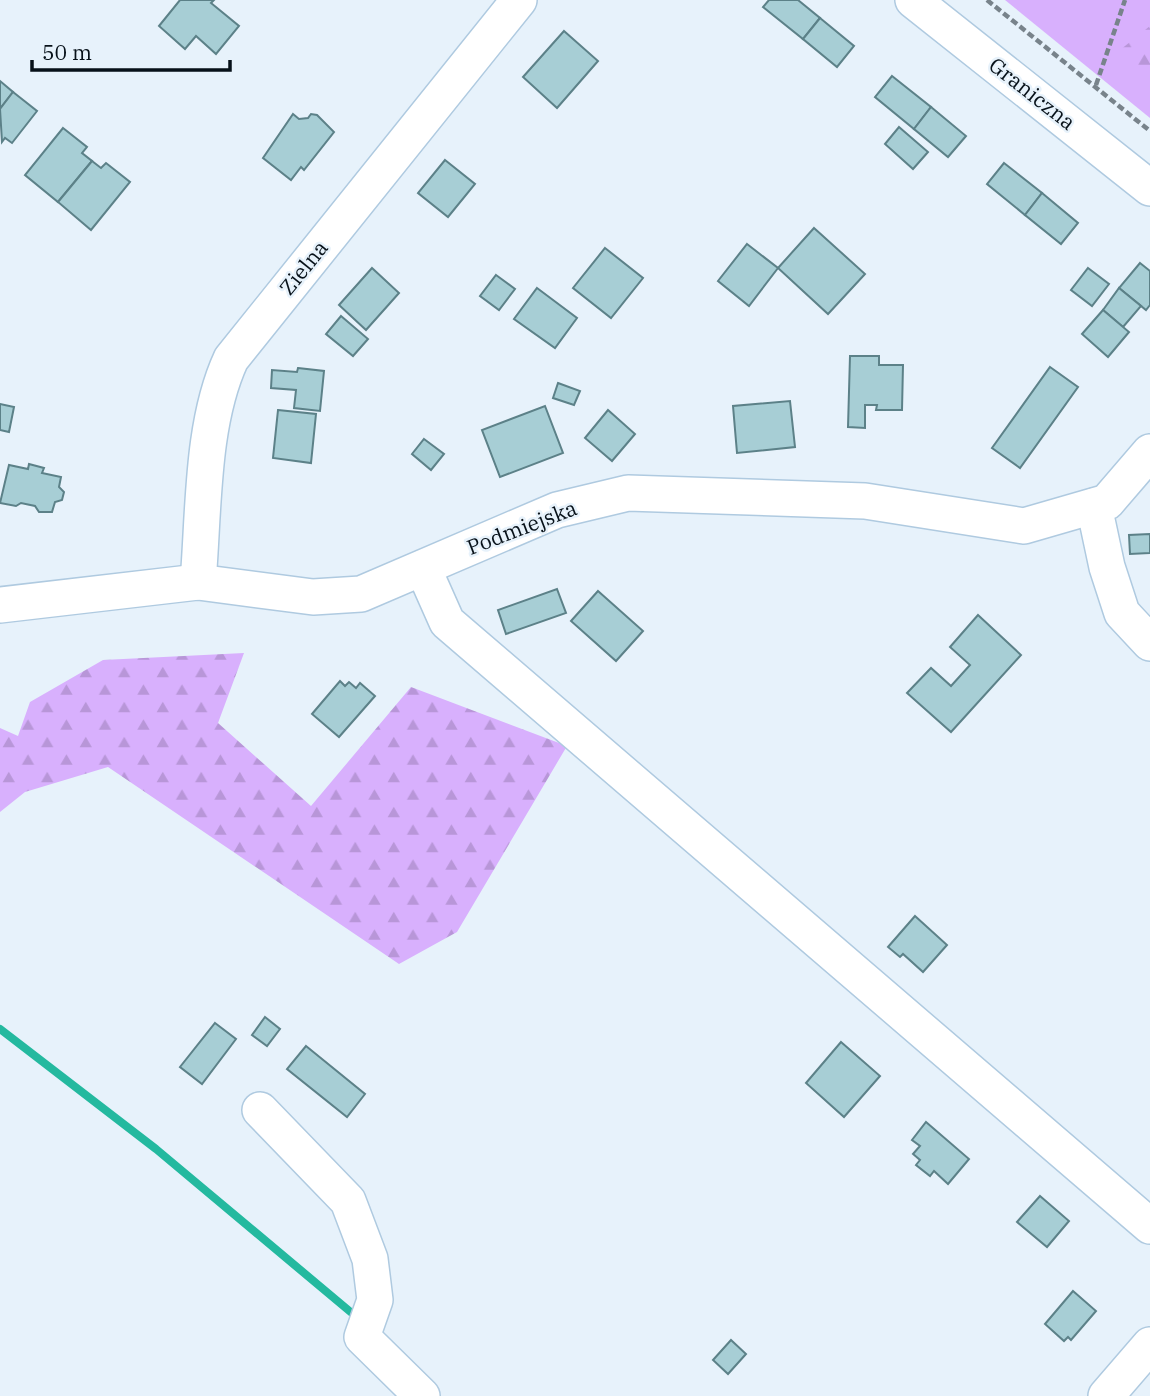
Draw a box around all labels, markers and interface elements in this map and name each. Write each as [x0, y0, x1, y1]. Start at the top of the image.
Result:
scale bar [32, 28, 229, 72]
text: 50 m [42, 38, 92, 66]
street label: Graniczna [984, 51, 1082, 136]
street label: Zielna [273, 234, 334, 300]
street label: Podmiejska [463, 493, 581, 561]

